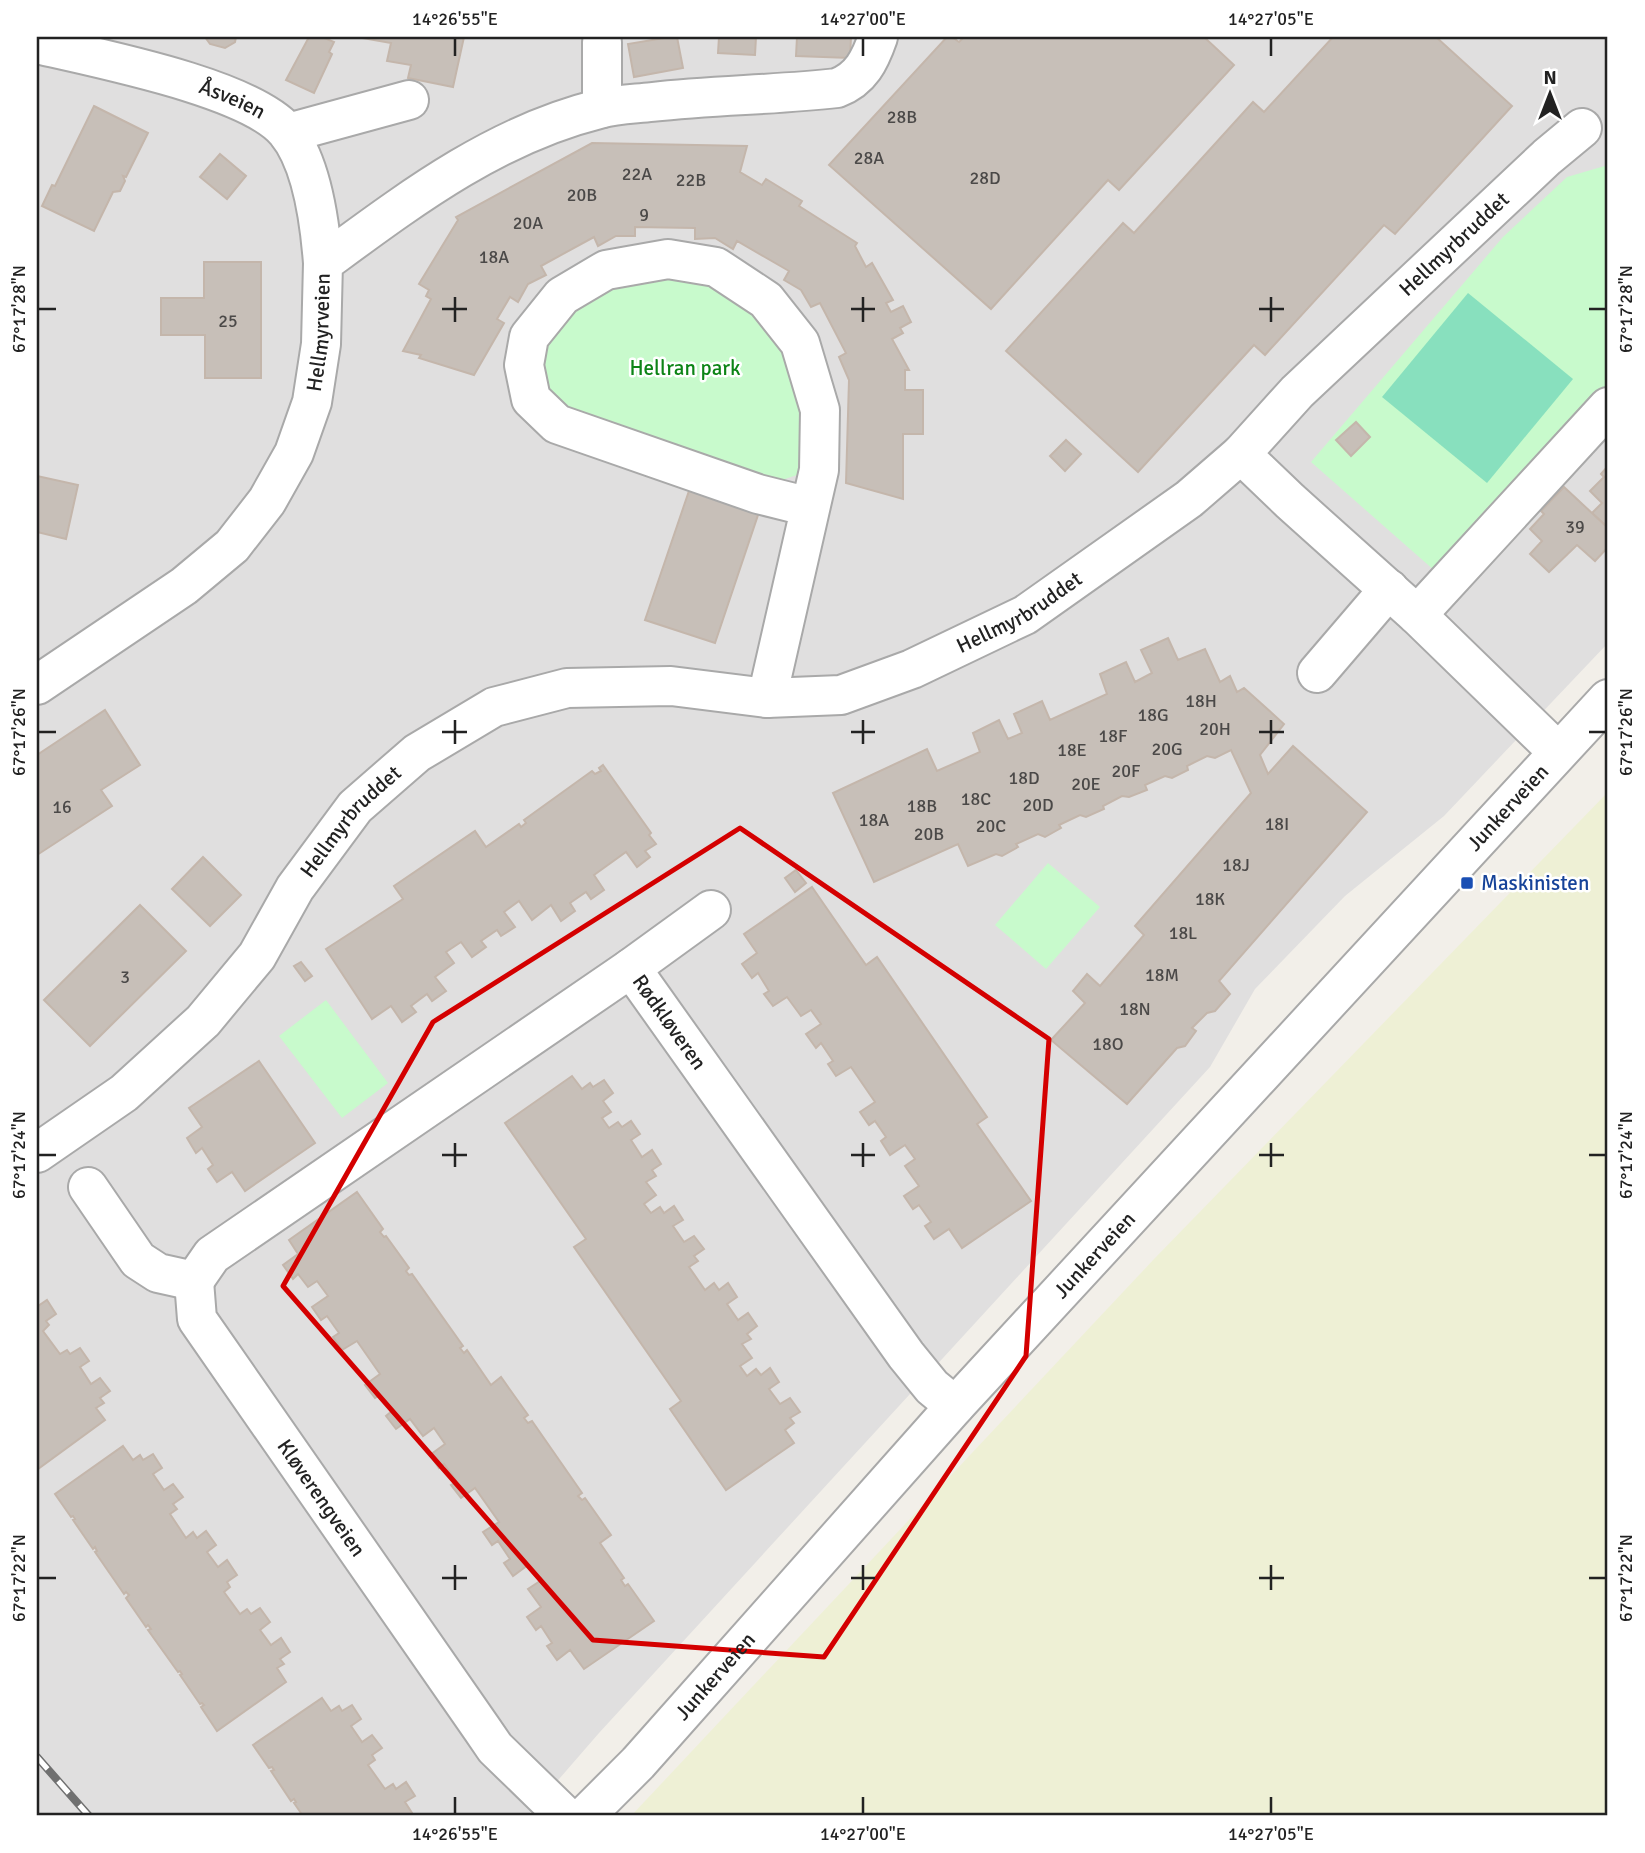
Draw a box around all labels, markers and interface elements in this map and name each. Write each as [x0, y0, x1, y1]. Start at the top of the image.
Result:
text: 14°26'55"E [412, 8, 498, 30]
text: 14°27'00"E [820, 8, 906, 30]
text: 14°27'05"E [1228, 8, 1314, 30]
north arrow [1516, 60, 1586, 130]
text: N [1543, 66, 1557, 90]
street label: Åsveien [196, 72, 270, 125]
house number: 28B [887, 106, 917, 128]
house number: 28A [854, 147, 884, 169]
house number: 22A [622, 163, 652, 185]
house number: 28D [969, 167, 1001, 189]
house number: 22B [676, 169, 706, 191]
house number: 20B [567, 184, 597, 206]
street label: Hellmyrbruddet [1394, 186, 1514, 302]
house number: 9 [639, 204, 649, 226]
house number: 20A [513, 212, 543, 234]
house number: 18A [479, 246, 509, 268]
text: 67°17'28"N [8, 265, 30, 353]
text: 67°17'28"N [1615, 265, 1637, 353]
street label: Hellmyrveien [301, 273, 336, 393]
house number: 25 [218, 310, 238, 332]
park label: Hellran park [629, 355, 741, 381]
house number: 39 [1565, 516, 1585, 538]
street label: Hellmyrbruddet [952, 566, 1087, 659]
text: 67°17'26"N [8, 688, 30, 776]
text: 67°17'26"N [1615, 688, 1637, 776]
house number: 18H [1185, 690, 1217, 712]
house number: 18G [1137, 704, 1169, 726]
house number: 20H [1199, 718, 1231, 740]
house number: 18F [1099, 725, 1127, 747]
house number: 20G [1151, 738, 1183, 760]
house number: 18E [1057, 739, 1087, 761]
street label: Junkerveien [1461, 759, 1554, 856]
street label: Hellmyrbruddet [294, 760, 406, 883]
house number: 20F [1112, 760, 1140, 782]
house number: 18D [1008, 767, 1040, 789]
house number: 20E [1071, 773, 1101, 795]
house number: 18C [961, 788, 991, 810]
house number: 20D [1022, 794, 1054, 816]
house number: 18B [907, 795, 937, 817]
house number: 16 [52, 796, 72, 818]
house number: 18A [859, 809, 889, 831]
house number: 18I [1265, 813, 1289, 835]
house number: 20C [976, 815, 1006, 837]
house number: 20B [914, 823, 944, 845]
house number: 18J [1222, 854, 1250, 876]
place label: Maskinisten [1481, 870, 1589, 896]
marker: Maskinisten [1459, 875, 1475, 891]
house number: 18K [1195, 888, 1225, 910]
house number: 18L [1169, 922, 1197, 944]
house number: 18M [1145, 964, 1179, 986]
house number: 3 [120, 966, 130, 988]
street label: Rødkløveren [627, 970, 712, 1075]
house number: 18N [1119, 998, 1151, 1020]
house number: 18O [1092, 1033, 1124, 1055]
text: 67°17'24"N [8, 1111, 30, 1199]
text: 67°17'24"N [1615, 1111, 1637, 1199]
street label: Junkerveien [1048, 1206, 1141, 1304]
street label: Kløverengveien [272, 1434, 371, 1562]
text: 67°17'22"N [8, 1534, 30, 1622]
text: 67°17'22"N [1615, 1534, 1637, 1622]
street label: Junkerveien [669, 1627, 761, 1726]
text: 14°26'55"E [412, 1823, 498, 1845]
text: 14°27'00"E [820, 1823, 906, 1845]
text: 14°27'05"E [1228, 1823, 1314, 1845]

